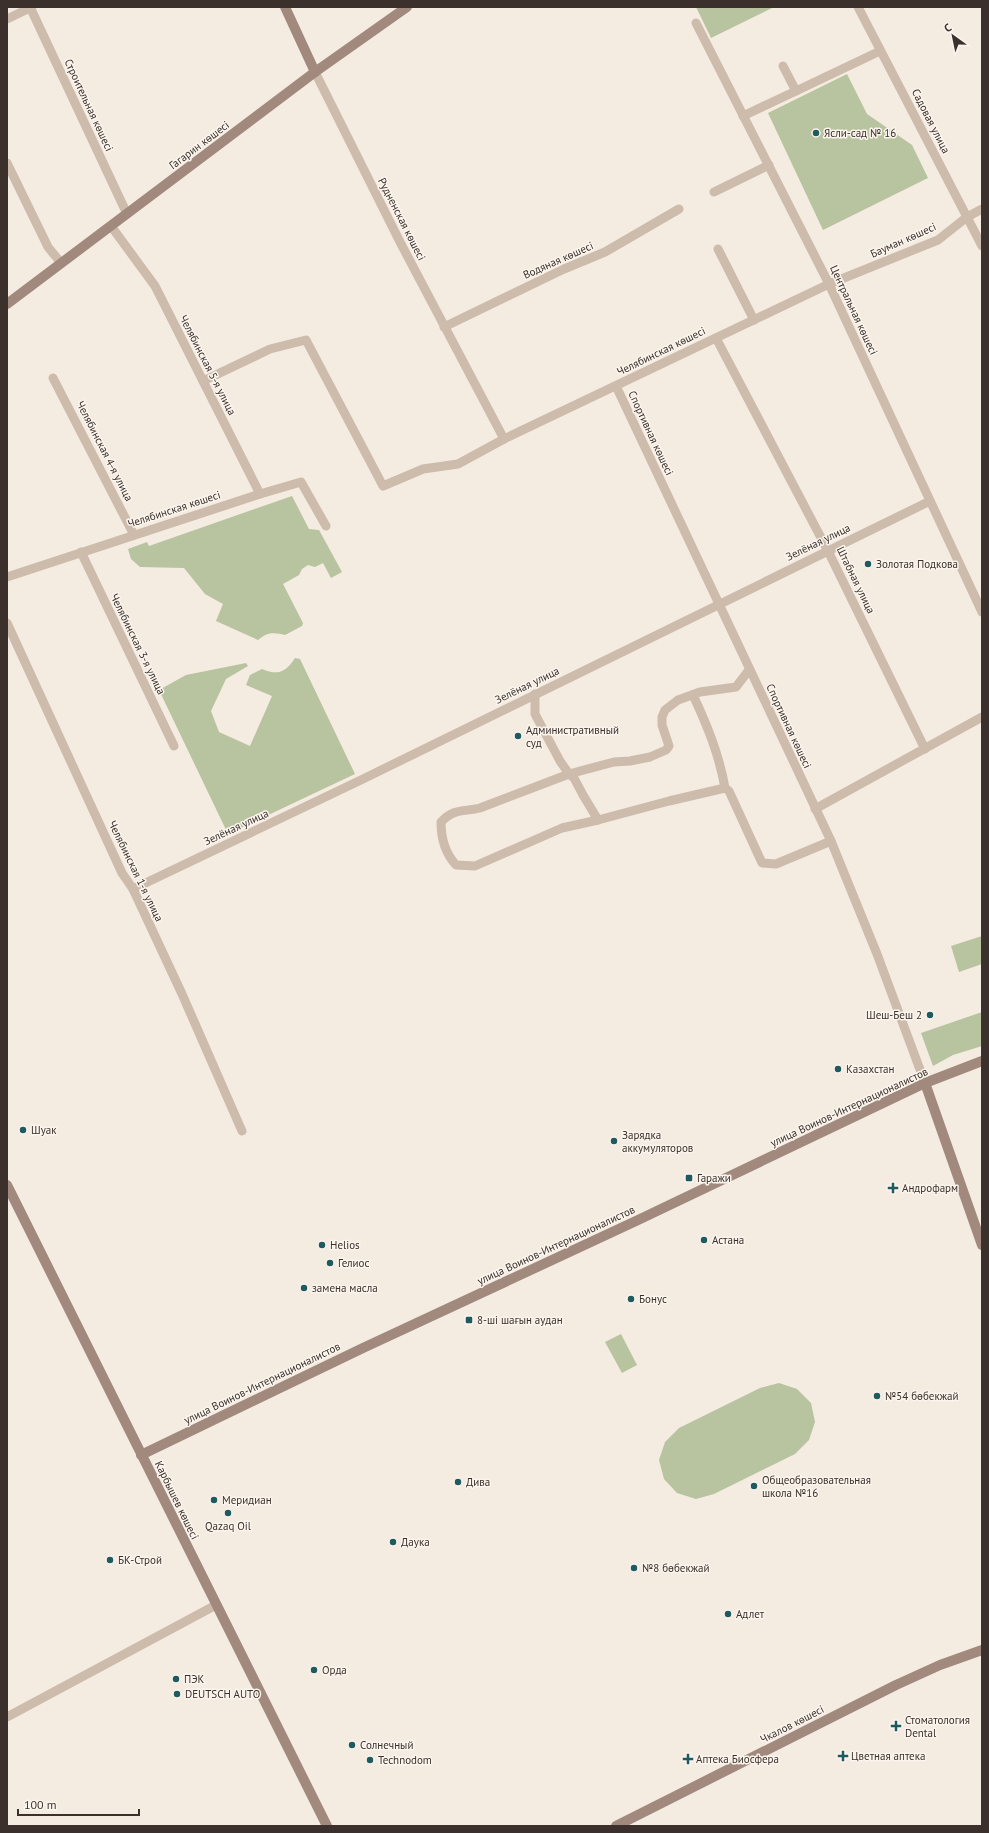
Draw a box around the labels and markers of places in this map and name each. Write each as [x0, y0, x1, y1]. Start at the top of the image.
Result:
place label: Ясли-сад № 16 [824, 126, 896, 140]
marker: Ясли-сад № 16 [811, 128, 821, 138]
place label: Золотая Подкова [876, 557, 958, 571]
marker: Золотая Подкова [863, 559, 873, 569]
place label: Административный суд [526, 723, 619, 750]
marker: Административный суд [513, 731, 523, 741]
place label: Шеш-Беш 2 [866, 1008, 922, 1022]
marker: Шеш-Беш 2 [925, 1010, 935, 1020]
place label: Казахстан [846, 1062, 895, 1076]
marker: Казахстан [833, 1064, 843, 1074]
place label: Шуак [31, 1123, 57, 1137]
marker: Шуак [18, 1125, 28, 1135]
place label: Зарядка аккумуляторов [622, 1128, 693, 1155]
marker: Зарядка аккумуляторов [609, 1136, 619, 1146]
place label: Гаражи [697, 1171, 731, 1185]
marker: Гаражи [684, 1173, 694, 1183]
place label: Андрофарм [902, 1181, 958, 1195]
marker: Андрофарм [887, 1182, 899, 1194]
place label: Астана [712, 1233, 744, 1247]
marker: Астана [699, 1235, 709, 1245]
place label: Helios [330, 1238, 360, 1252]
marker: Helios [317, 1240, 327, 1250]
place label: Гелиос [338, 1256, 369, 1270]
marker: Гелиос [325, 1258, 335, 1268]
place label: замена масла [312, 1281, 378, 1295]
marker: замена масла [299, 1283, 309, 1293]
place label: Бонус [639, 1292, 667, 1306]
marker: Бонус [626, 1294, 636, 1304]
place label: 8-ші шағын аудан [477, 1313, 563, 1327]
marker: 8-ші шағын аудан [464, 1315, 474, 1325]
place label: №54 бөбекжай [885, 1389, 958, 1403]
marker: №54 бөбекжай [872, 1391, 882, 1401]
place label: Общеобразовательная школа №16 [762, 1473, 871, 1500]
place label: Дива [466, 1475, 490, 1489]
marker: Дива [453, 1477, 463, 1487]
marker: Общеобразовательная школа №16 [749, 1481, 759, 1491]
place label: Меридиан [222, 1493, 272, 1507]
marker: Меридиан [209, 1495, 219, 1505]
marker: Qazaq Oil [223, 1508, 233, 1518]
place label: Qazaq Oil [205, 1519, 252, 1533]
place label: Даука [401, 1535, 430, 1549]
marker: Даука [388, 1537, 398, 1547]
place label: БК-Строй [118, 1553, 162, 1567]
marker: БК-Строй [105, 1555, 115, 1565]
place label: №8 бөбекжай [642, 1561, 709, 1575]
marker: №8 бөбекжай [629, 1563, 639, 1573]
place label: Адлет [736, 1607, 765, 1621]
marker: Адлет [723, 1609, 733, 1619]
place label: Орда [322, 1663, 347, 1677]
marker: Орда [309, 1665, 319, 1675]
place label: ПЭК [184, 1672, 205, 1686]
marker: ПЭК [171, 1674, 181, 1684]
place label: DEUTSCH AUTO [185, 1687, 260, 1701]
marker: DEUTSCH AUTO [172, 1689, 182, 1699]
place label: Стоматология Dental [905, 1713, 970, 1740]
marker: Стоматология Dental [890, 1720, 902, 1732]
place label: Солнечный [360, 1738, 413, 1752]
marker: Солнечный [347, 1740, 357, 1750]
place label: Цветная аптека [851, 1749, 925, 1763]
marker: Цветная аптека [838, 1751, 848, 1761]
place label: Аптека Биосфера [696, 1752, 779, 1766]
place label: Technodom [378, 1753, 432, 1767]
marker: Аптека Биосфера [683, 1754, 693, 1764]
marker: Technodom [365, 1755, 375, 1765]

